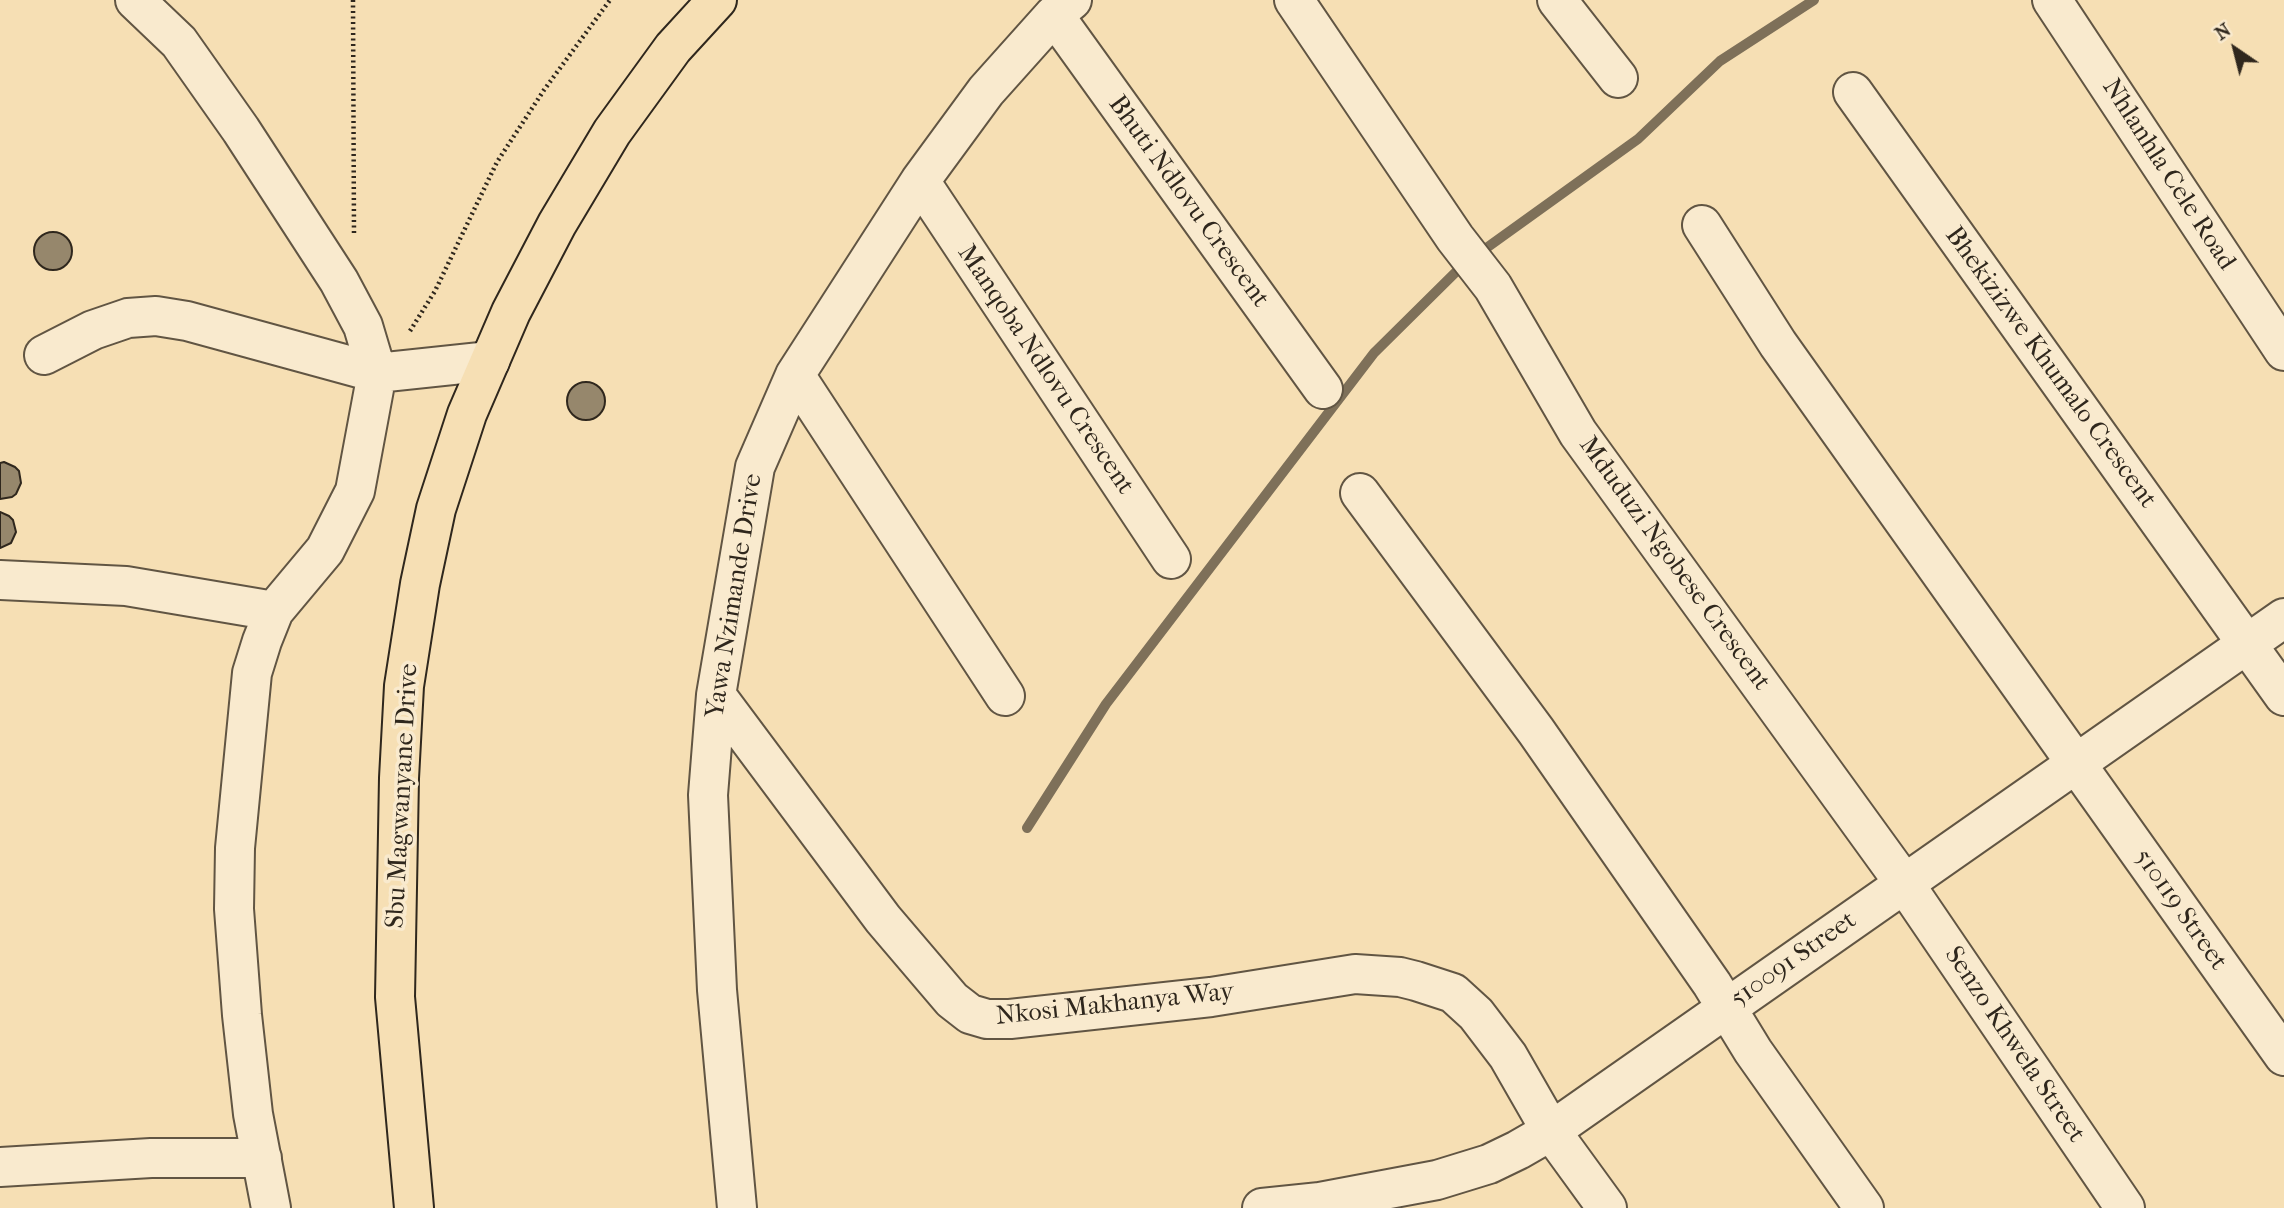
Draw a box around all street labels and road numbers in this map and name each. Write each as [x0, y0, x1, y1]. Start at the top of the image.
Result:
street label: Nhlanhla Cele Road [2095, 74, 2241, 276]
street label: Bhuti Ndlovu Crescent [1101, 90, 1275, 314]
street label: Bhekizizwe Khumalo Crescent [1938, 221, 2162, 515]
street label: Manqoba Ndlovu Crescent [950, 239, 1140, 501]
street label: Mduduzi Ngobese Crescent [1572, 431, 1776, 697]
street label: Yawa Nzimande Drive [700, 472, 770, 720]
street label: Sbu Magwanyane Drive [380, 663, 426, 929]
street label: 510119 Street [2127, 843, 2233, 977]
street label: 510091 Street [1725, 905, 1863, 1015]
street label: Senzo Khwela Street [1937, 941, 2091, 1149]
street label: Nkosi Makhanya Way [994, 977, 1236, 1033]

